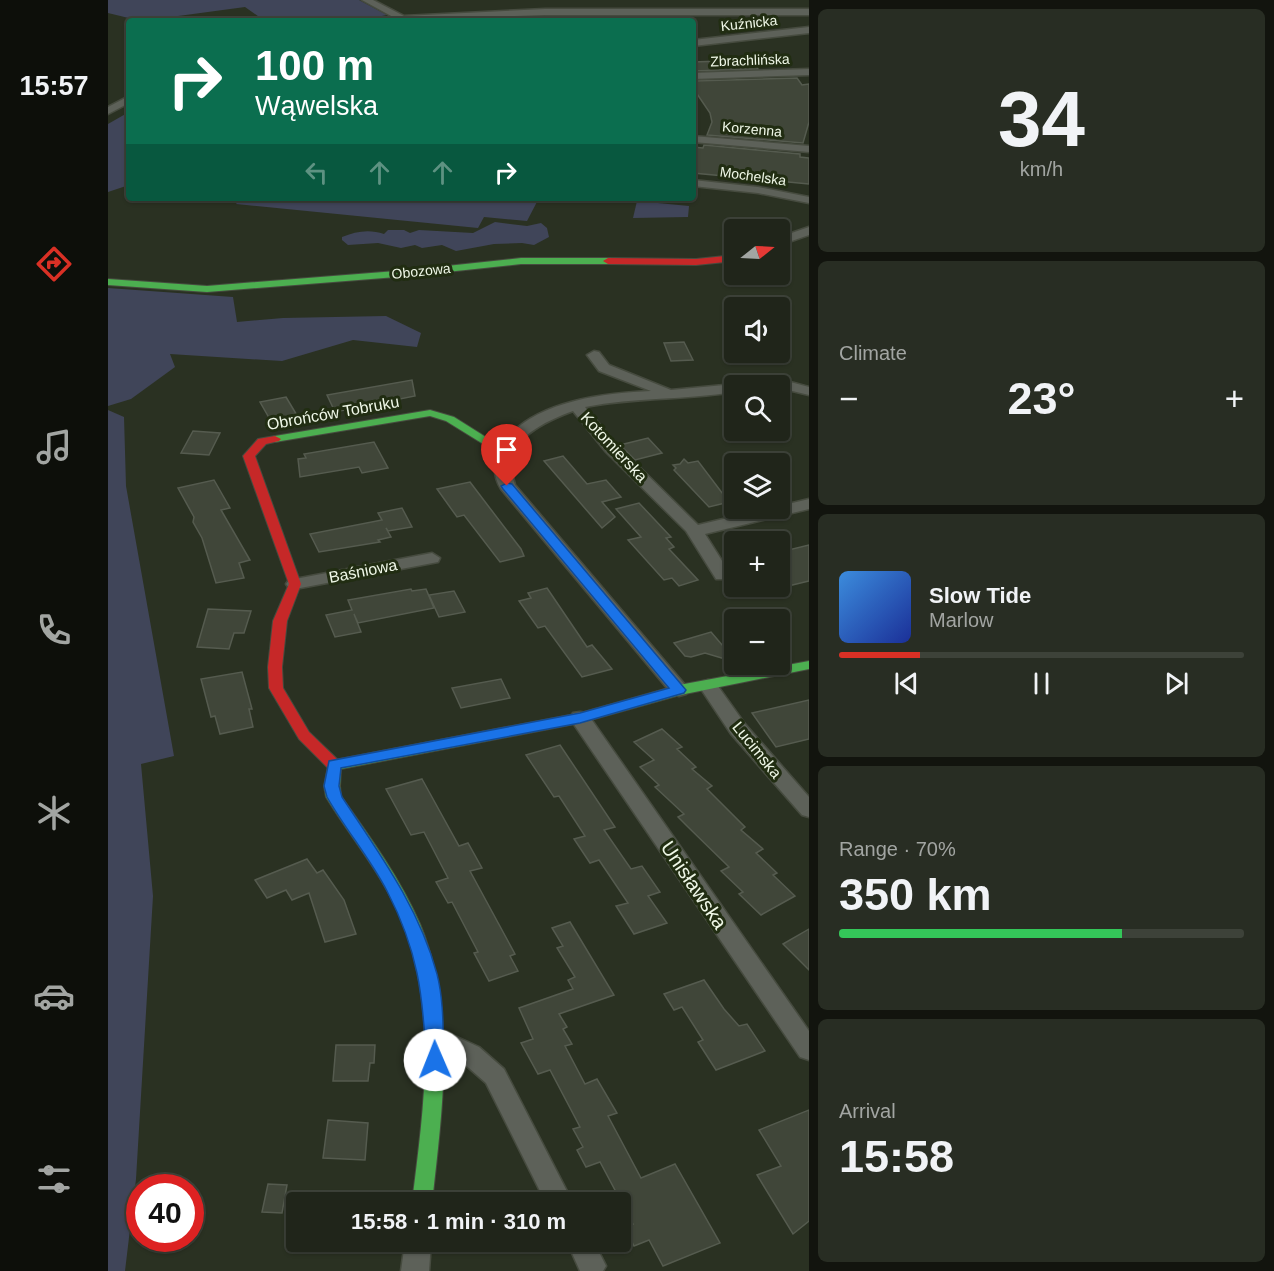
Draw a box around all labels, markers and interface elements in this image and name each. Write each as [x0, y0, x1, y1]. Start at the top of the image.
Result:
street label: Kuźnicka [720, 12, 778, 34]
icon: right [156, 42, 234, 120]
text: 100 m [255, 42, 374, 89]
street label: Zbrachlińska [710, 51, 790, 69]
text: 15:57 [19, 71, 89, 101]
text: 34 [998, 75, 1085, 163]
text: Wąwelska [255, 91, 378, 121]
street label: Korzenna [721, 118, 783, 140]
icon: left [300, 156, 333, 189]
icon: ahead [363, 156, 396, 189]
icon: ahead [426, 156, 459, 189]
icon: right [489, 156, 522, 189]
text: km/h [1020, 158, 1063, 180]
street label: Mochelska [719, 163, 787, 189]
north arrow [724, 219, 790, 285]
map controls [724, 219, 790, 675]
icon: directions [33, 243, 75, 285]
street label: Obozowa [391, 260, 451, 282]
button: sound [724, 297, 790, 363]
text: Climate [839, 342, 907, 364]
text: 23° [1007, 373, 1076, 424]
button: search [724, 375, 790, 441]
text: − [839, 380, 858, 417]
text: + [1225, 380, 1244, 417]
street label: Obrońców Tobruku [266, 393, 400, 433]
street label: Kotomierska [577, 409, 651, 485]
pin [481, 424, 532, 486]
icon: music [33, 426, 75, 468]
icon: arrive [490, 433, 523, 466]
button: layers [724, 453, 790, 519]
button: + [724, 531, 790, 597]
street label: Baśniowa [327, 556, 399, 586]
text: Slow Tide [929, 583, 1031, 608]
icon: phone [33, 609, 75, 651]
button: − [724, 609, 790, 675]
text: Marlow [929, 609, 993, 631]
icon: previous [890, 667, 923, 700]
icon: pause [1025, 667, 1058, 700]
icon: next [1160, 667, 1193, 700]
street label: Lucimska [729, 718, 785, 782]
icon: climate [33, 792, 75, 834]
street label: Unisławska [657, 837, 732, 934]
text: Range · 70% [839, 838, 956, 860]
text: 350 km [839, 869, 992, 920]
icon: car [33, 975, 75, 1017]
position arrow [403, 1028, 467, 1092]
text: Arrival [839, 1100, 896, 1122]
text: 15:58 [839, 1131, 954, 1182]
icon: filters [33, 1158, 75, 1200]
speed limit sign: 40 [126, 1174, 204, 1252]
text: 15:58 · 1 min · 310 m [351, 1209, 566, 1234]

